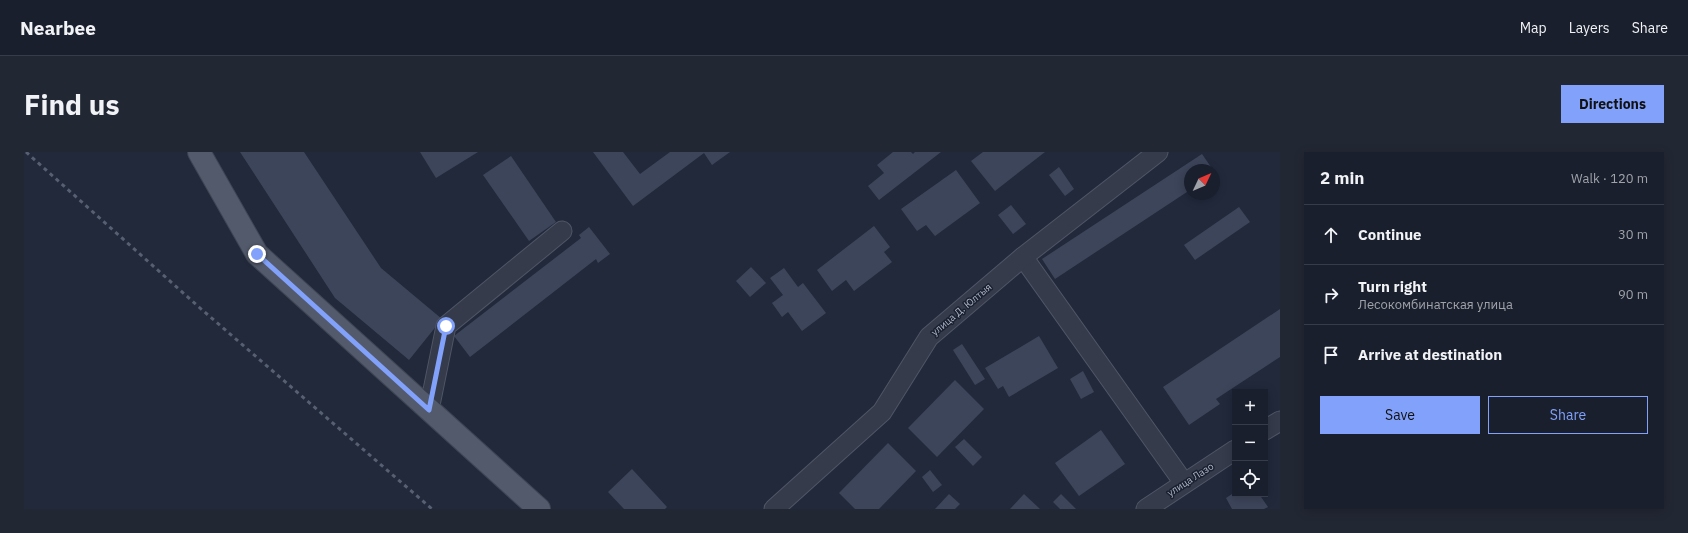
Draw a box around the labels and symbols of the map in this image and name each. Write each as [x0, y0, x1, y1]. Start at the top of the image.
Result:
north arrow [1184, 164, 1220, 200]
route end [248, 245, 266, 263]
street label: улица Д. Юлтыя [928, 280, 994, 338]
route start [437, 317, 455, 335]
street label: улица Лазо [1165, 459, 1216, 499]

